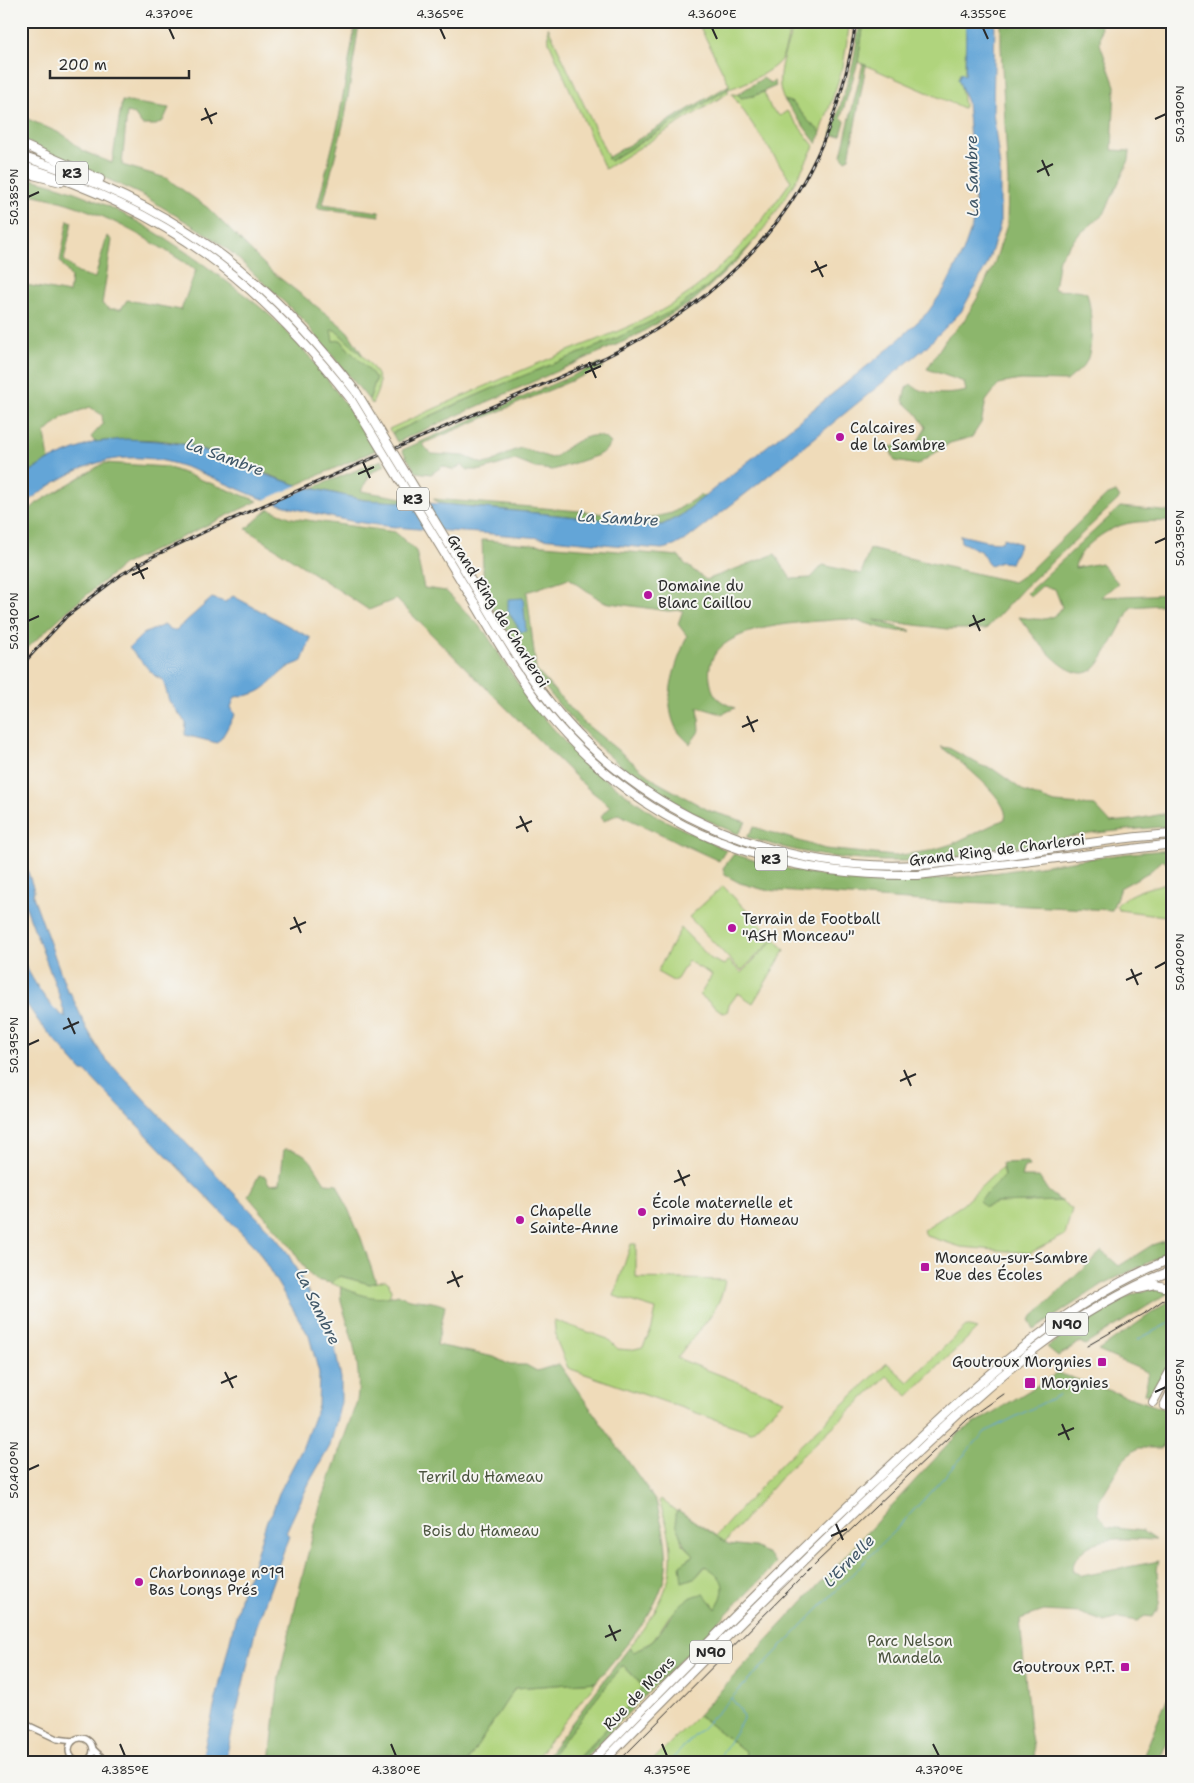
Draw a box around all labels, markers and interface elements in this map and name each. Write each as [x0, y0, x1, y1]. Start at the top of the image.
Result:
text: 4.370°E [145, 6, 193, 22]
text: 4.365°E [416, 6, 464, 22]
text: 4.360°E [688, 6, 736, 22]
text: 4.355°E [960, 6, 1006, 22]
scale bar [50, 48, 189, 80]
text: 200 m [58, 55, 107, 75]
text: 50.390°N [1172, 85, 1188, 143]
water label: La Sambre [961, 135, 983, 217]
road number: R3 [56, 162, 88, 184]
text: 50.385°N [6, 169, 22, 225]
place label: Calcaires de la Sambre [850, 418, 946, 455]
marker: Calcaires de la Sambre [834, 431, 846, 443]
water label: La Sambre [183, 433, 267, 481]
road number: R3 [397, 488, 429, 510]
water label: La Sambre [577, 505, 659, 531]
text: 50.395°N [1172, 510, 1188, 566]
street label: Grand Ring de Charleroi [443, 531, 553, 691]
place label: Domaine du Blanc Caillou [658, 576, 752, 613]
marker: Domaine du Blanc Caillou [642, 589, 654, 601]
text: 50.390°N [6, 592, 22, 650]
street label: Grand Ring de Charleroi [908, 829, 1086, 871]
road number: R3 [755, 848, 787, 871]
place label: Terrain de Football "ASH Monceau" [742, 909, 881, 946]
marker: Terrain de Football "ASH Monceau" [726, 922, 738, 934]
text: 50.400°N [1172, 933, 1188, 991]
text: 50.395°N [6, 1017, 22, 1073]
place label: École maternelle et primaire du Hameau [652, 1192, 799, 1230]
place label: Chapelle Sainte-Anne [530, 1201, 619, 1238]
marker: École maternelle et primaire du Hameau [636, 1206, 648, 1218]
marker: Chapelle Sainte-Anne [514, 1214, 526, 1226]
place label: Monceau-sur-Sambre Rue des Écoles [935, 1248, 1088, 1285]
marker: Monceau-sur-Sambre Rue des Écoles [919, 1261, 931, 1273]
water label: La Sambre [291, 1266, 345, 1348]
road number: N90 [1046, 1312, 1088, 1336]
place label: Goutroux Morgnies [952, 1352, 1092, 1372]
marker: Goutroux Morgnies [1096, 1356, 1108, 1368]
text: 50.405°N [1172, 1359, 1188, 1415]
place label: Morgnies [1041, 1373, 1109, 1393]
marker: Morgnies [1023, 1376, 1037, 1390]
text: 50.400°N [6, 1441, 22, 1499]
park label: Terril du Hameau [419, 1467, 543, 1487]
park label: Bois du Hameau [423, 1521, 539, 1541]
water label: L'Ernelle [819, 1530, 879, 1592]
place label: Charbonnage n°19 Bas Longs Prés [149, 1563, 285, 1600]
marker: Charbonnage n°19 Bas Longs Prés [133, 1576, 145, 1588]
park label: Parc Nelson Mandela [867, 1631, 953, 1668]
road number: N90 [690, 1640, 732, 1664]
street label: Rue de Mons [599, 1652, 679, 1734]
place label: Goutroux P.P.T. [1012, 1657, 1115, 1677]
marker: Goutroux P.P.T. [1119, 1661, 1131, 1673]
text: 4.385°E [101, 1762, 149, 1778]
text: 4.380°E [372, 1762, 420, 1778]
text: 4.375°E [644, 1762, 690, 1778]
text: 4.370°E [915, 1762, 963, 1778]

